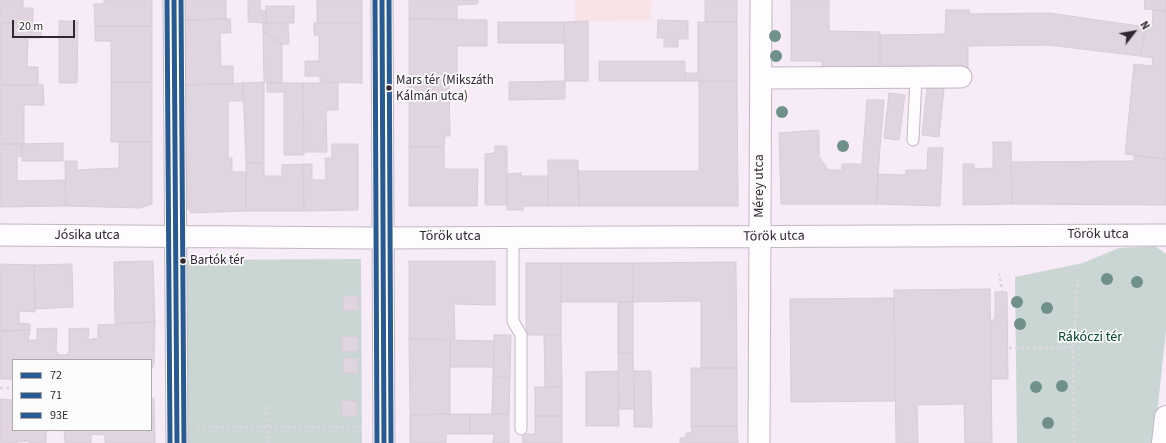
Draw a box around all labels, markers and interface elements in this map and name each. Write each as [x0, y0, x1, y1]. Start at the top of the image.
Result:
scale bar [14, 12, 77, 38]
north arrow [1114, 12, 1154, 52]
text: 20 m [19, 18, 43, 35]
text: N [1136, 19, 1153, 33]
place label: Mars tér (Mikszáth Kálmán utca) [396, 73, 494, 104]
marker: Mars tér (Mikszáth Kálmán utca) [384, 83, 394, 93]
street label: Mérey utca [752, 154, 768, 218]
street label: Török utca [1067, 227, 1129, 243]
street label: Jósika utca [54, 228, 120, 244]
street label: Török utca [743, 228, 805, 246]
street label: Török utca [419, 229, 481, 245]
place label: Bartók tér [190, 253, 244, 269]
marker: Bartók tér [178, 256, 188, 266]
park label: Rákóczi tér [1058, 330, 1122, 346]
legend [12, 359, 152, 431]
text: 72 [50, 367, 62, 384]
text: 71 [50, 387, 62, 404]
text: 93E [50, 407, 68, 424]

